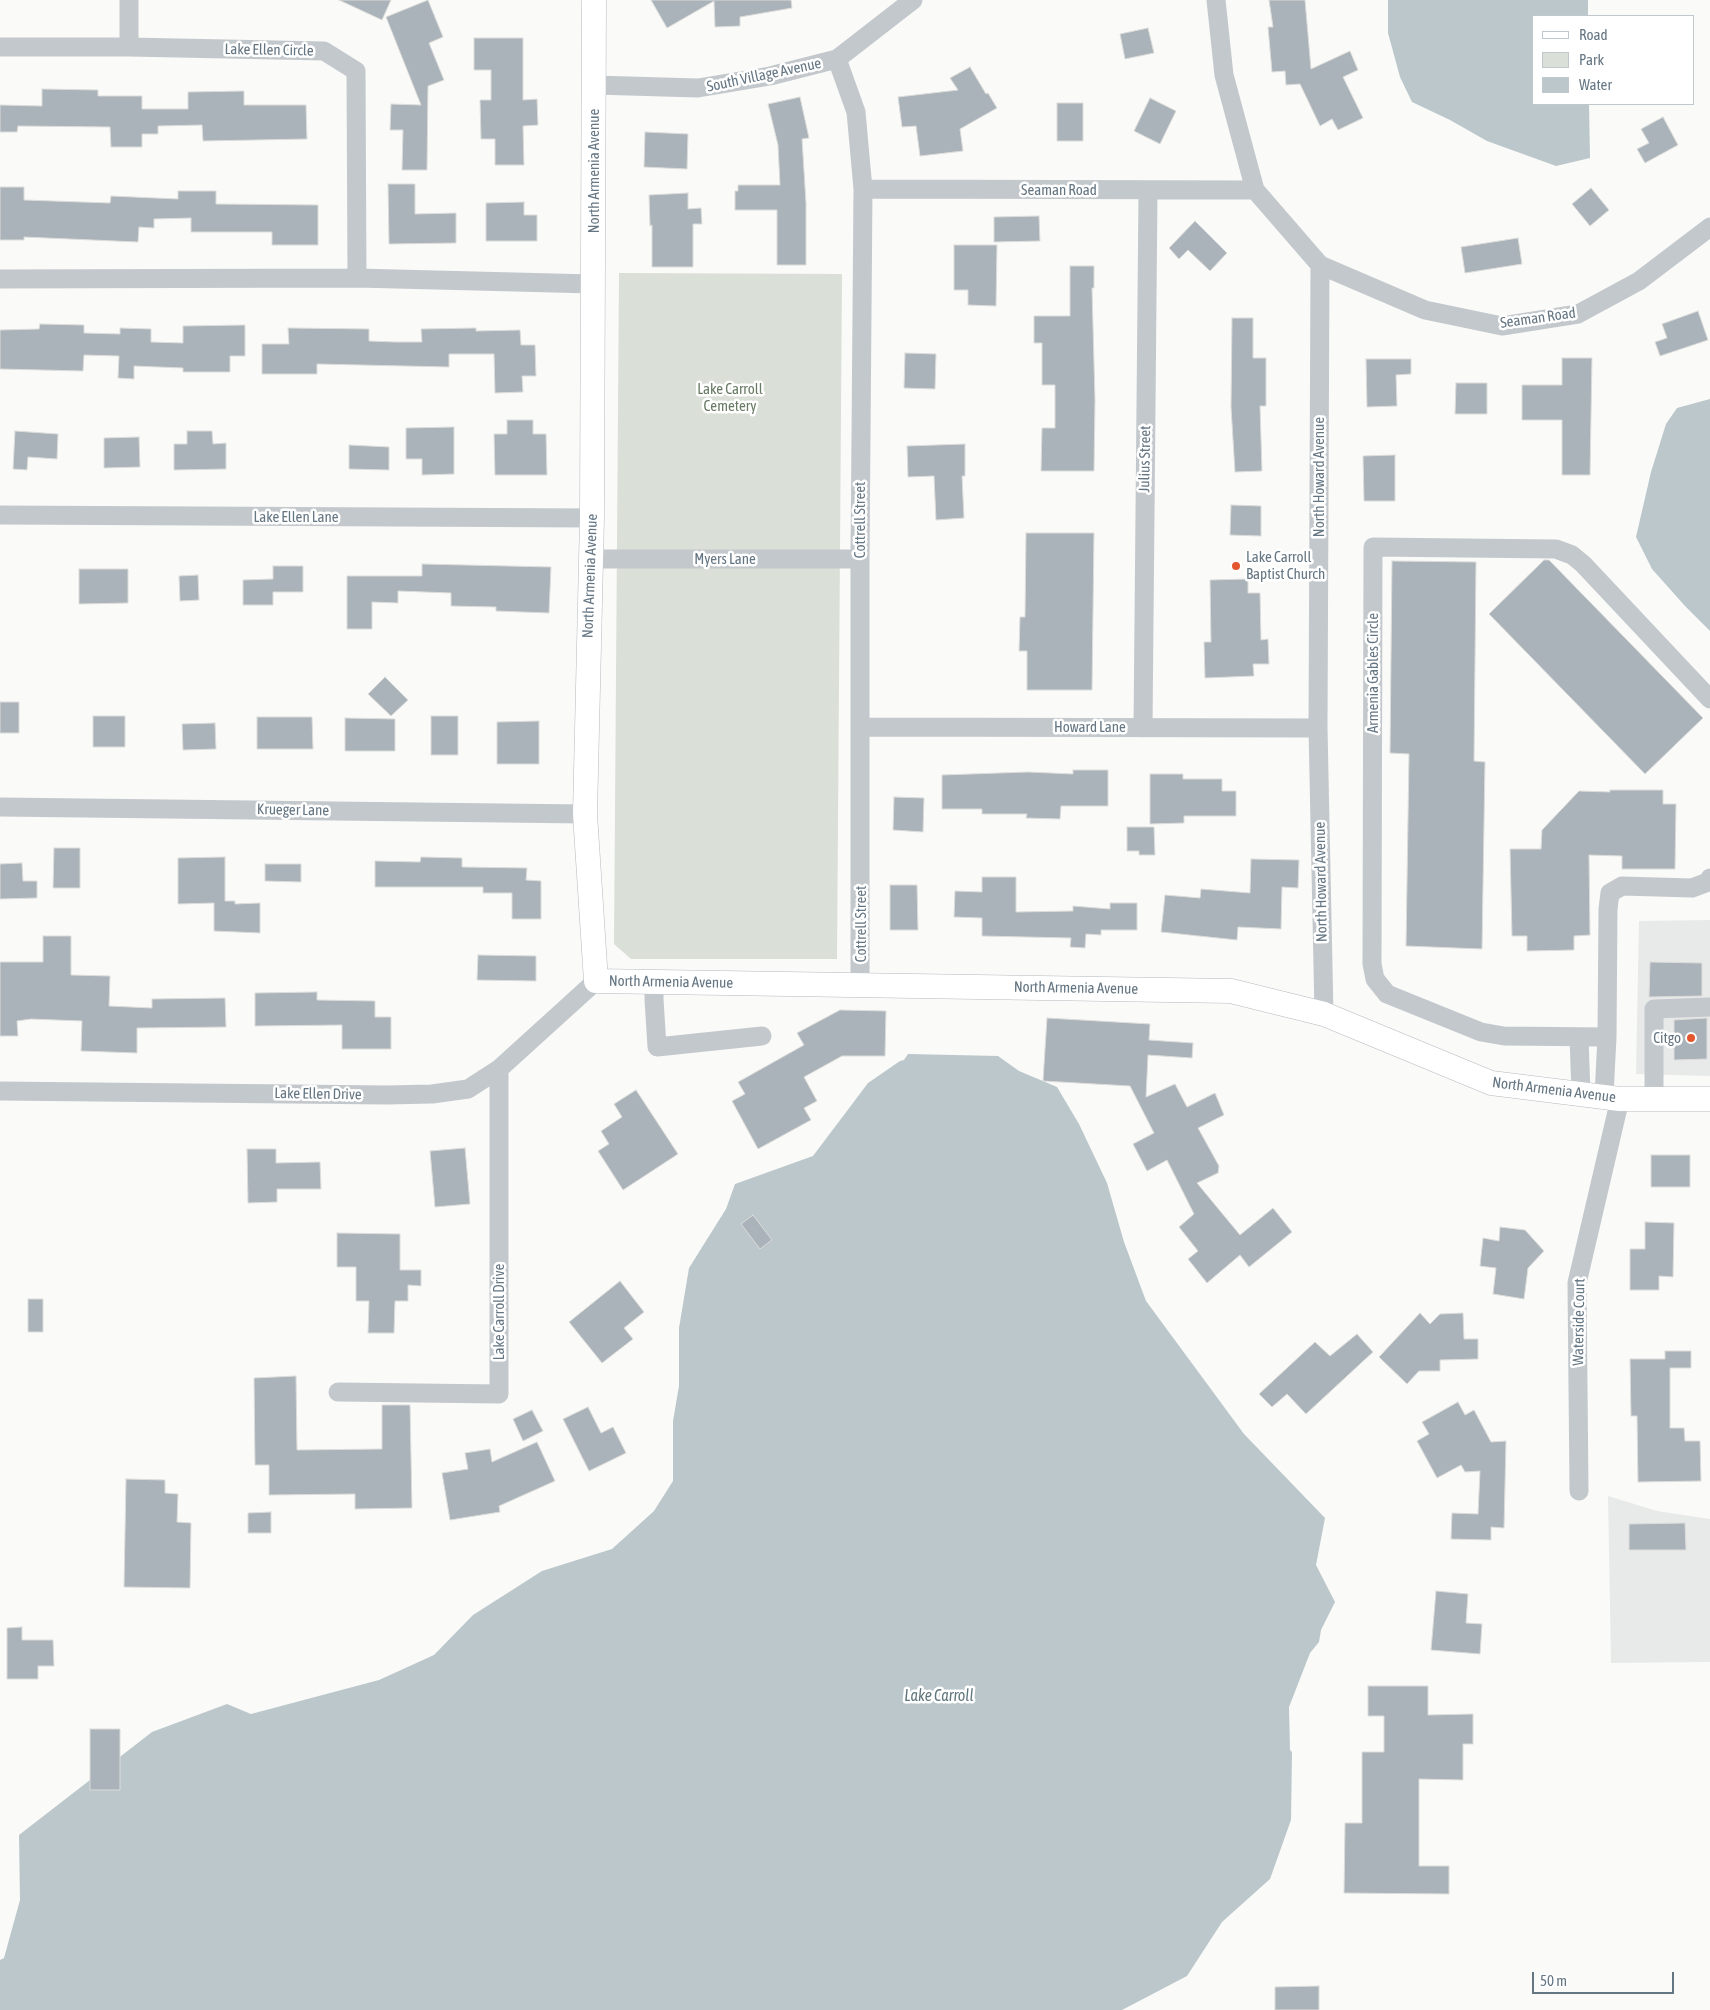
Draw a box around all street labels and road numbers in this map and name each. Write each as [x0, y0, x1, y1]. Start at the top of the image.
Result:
street label: Lake Ellen Circle [224, 40, 314, 60]
street label: South Village Avenue [705, 54, 823, 96]
street label: North Armenia Avenue [585, 109, 603, 233]
street label: Seaman Road [1021, 181, 1097, 199]
street label: Seaman Road [1499, 304, 1577, 332]
street label: North Howard Avenue [1310, 417, 1328, 537]
street label: Julius Street [1135, 425, 1155, 493]
street label: Cottrell Street [851, 482, 869, 558]
street label: Lake Ellen Lane [253, 508, 339, 526]
street label: North Armenia Avenue [579, 513, 601, 639]
street label: Myers Lane [694, 550, 756, 568]
street label: Armenia Gables Circle [1364, 613, 1382, 733]
street label: Howard Lane [1054, 718, 1126, 736]
street label: Krueger Lane [257, 800, 329, 820]
street label: North Howard Avenue [1311, 822, 1331, 942]
street label: Cottrell Street [852, 886, 870, 962]
street label: North Armenia Avenue [609, 972, 733, 992]
street label: North Armenia Avenue [1014, 978, 1138, 998]
street label: North Armenia Avenue [1491, 1073, 1617, 1107]
street label: Lake Ellen Drive [274, 1084, 362, 1104]
street label: Lake Carroll Drive [490, 1264, 508, 1360]
street label: Waterside Court [1569, 1278, 1589, 1366]

